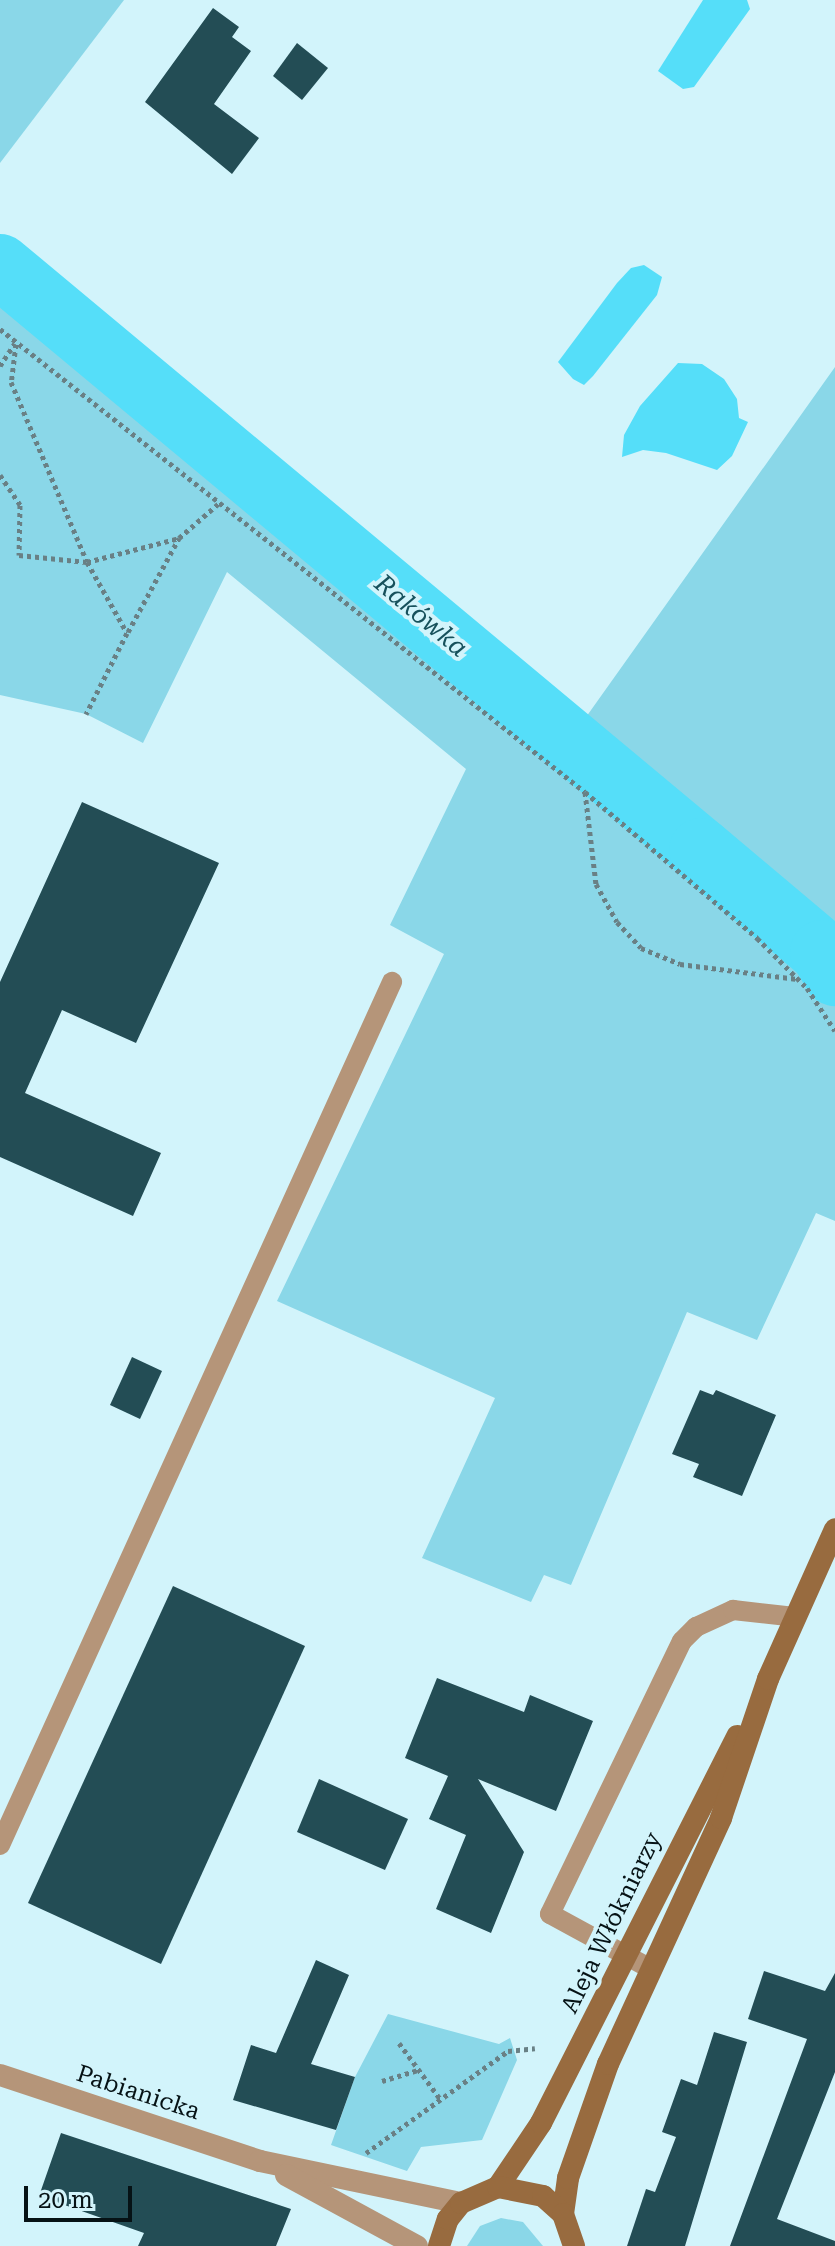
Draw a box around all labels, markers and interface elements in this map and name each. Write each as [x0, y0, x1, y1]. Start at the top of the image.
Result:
water label: Rakówka [368, 568, 474, 664]
street label: Aleja Włókniarzy [556, 1828, 668, 2018]
street label: Pabianicka [73, 2060, 203, 2126]
scale bar [28, 2170, 136, 2220]
text: 20 m [38, 2186, 93, 2214]

